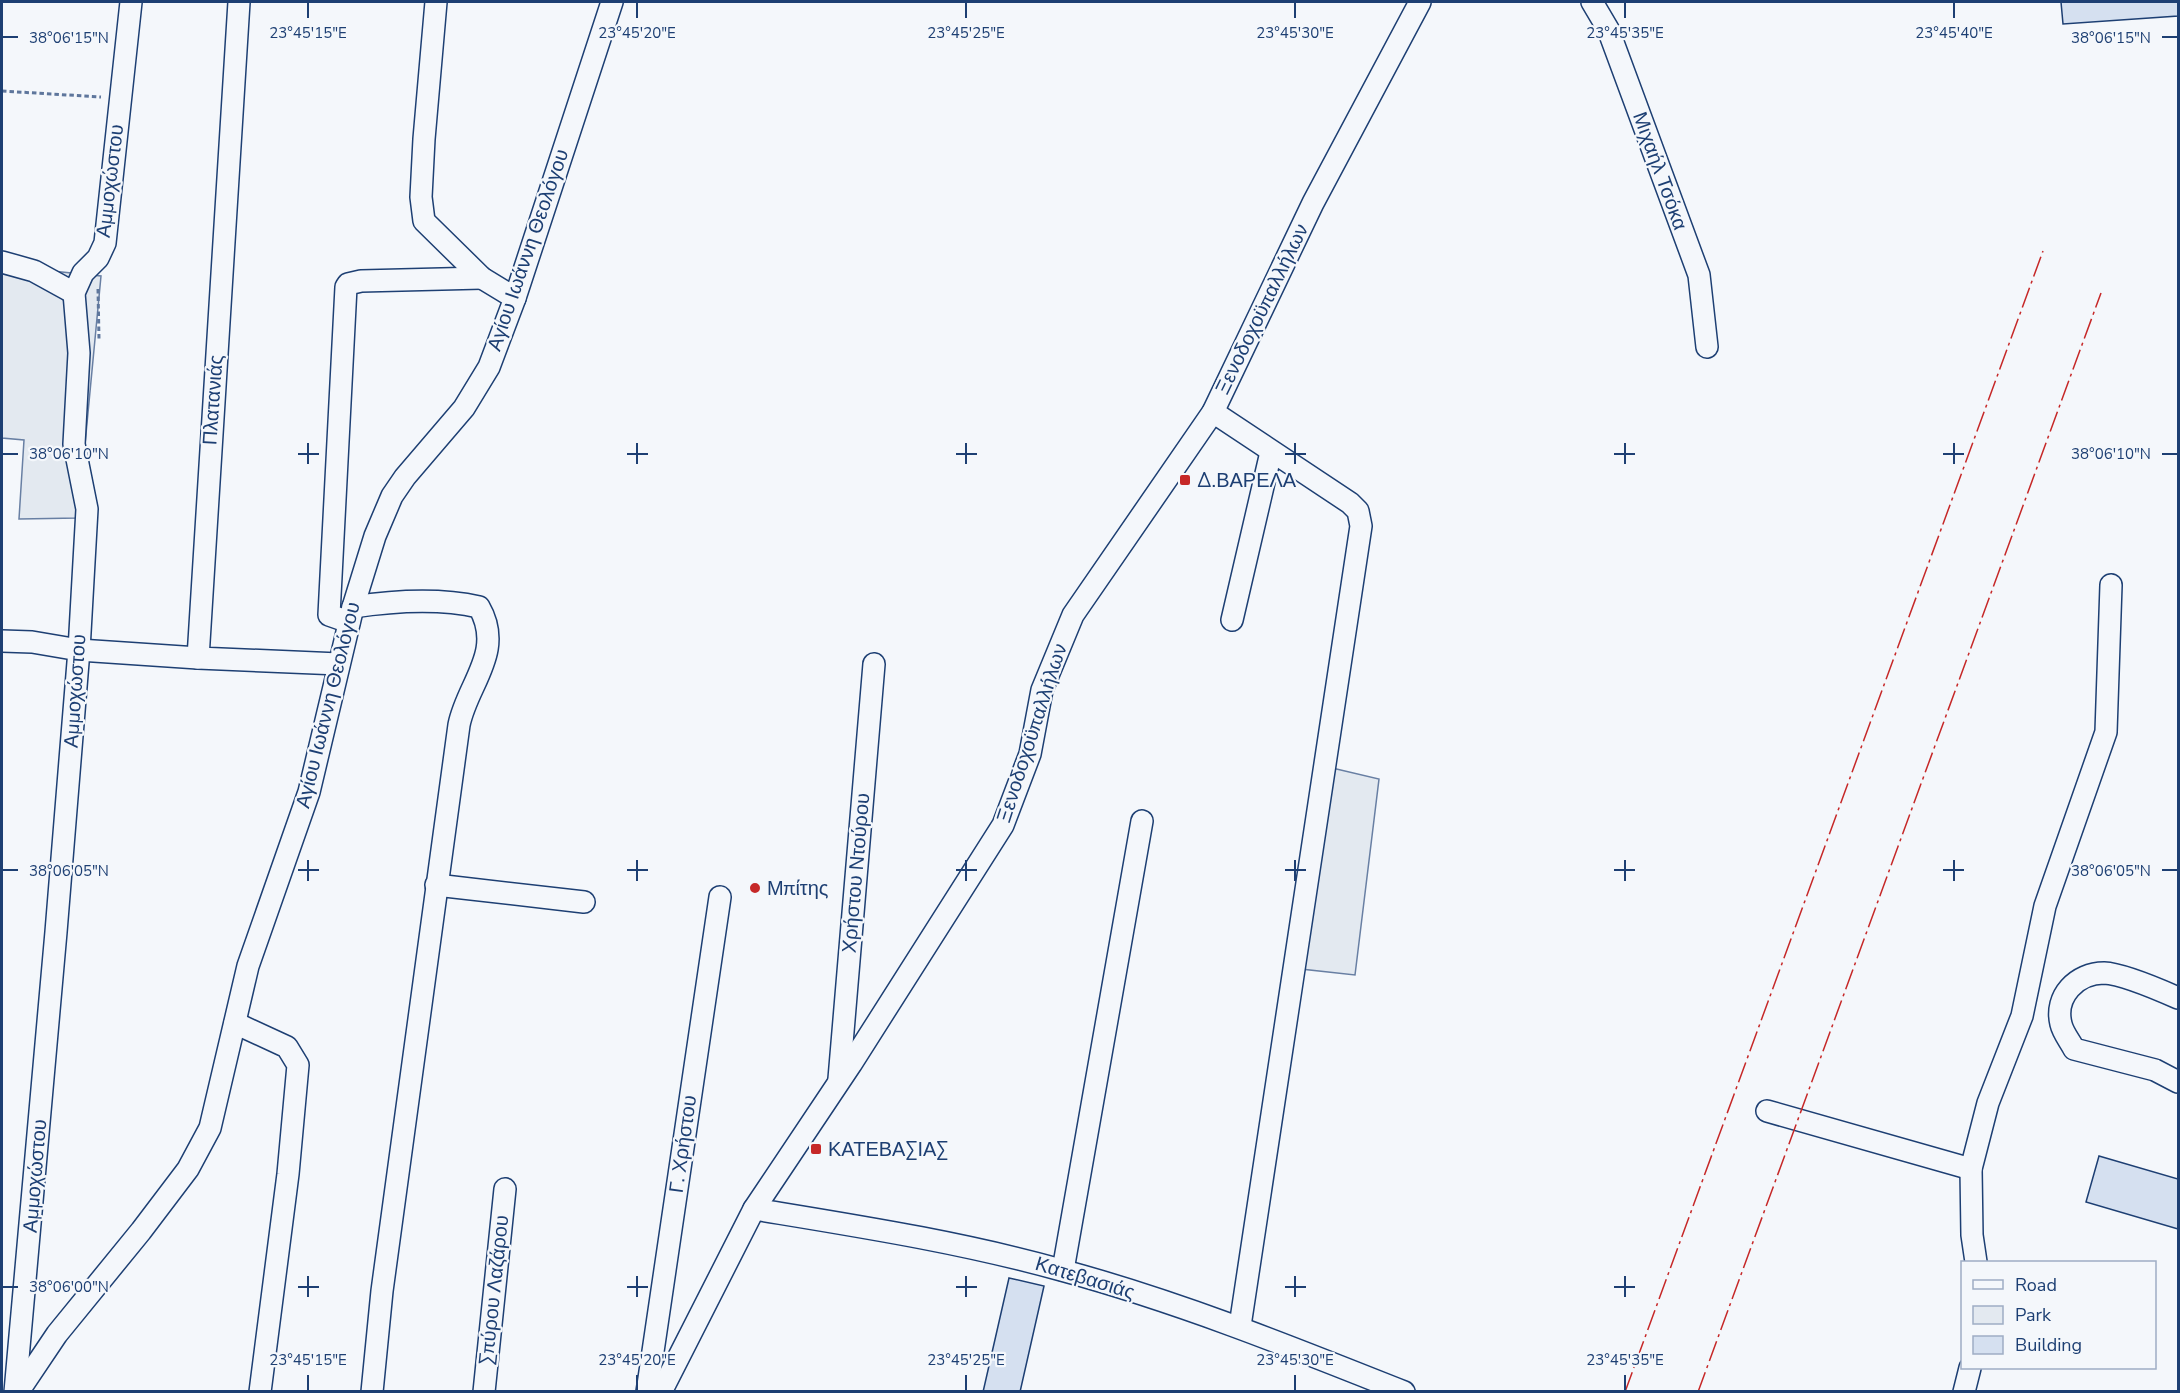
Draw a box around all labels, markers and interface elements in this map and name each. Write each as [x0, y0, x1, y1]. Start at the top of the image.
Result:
text: 23°45'15"E [269, 23, 347, 43]
text: 23°45'20"E [598, 23, 676, 43]
text: 23°45'25"E [927, 23, 1005, 43]
text: 23°45'30"E [1256, 23, 1334, 43]
text: 23°45'35"E [1586, 23, 1664, 43]
text: 23°45'40"E [1915, 23, 1993, 43]
text: 38°06'15"N [29, 28, 109, 48]
text: 38°06'15"N [2071, 28, 2151, 48]
street label: Μιχαήλ Τσόκα [1626, 108, 1694, 234]
street label: Αμμοχώστου [90, 123, 130, 239]
street label: Αγίου Ιωάννη Θεολόγου [481, 146, 575, 354]
street label: Ξενοδοχοϋπαλλήλων [1209, 219, 1315, 399]
street label: Πλατανιάς [196, 354, 230, 446]
text: 38°06'10"N [29, 444, 109, 464]
text: 38°06'10"N [2071, 444, 2151, 464]
place label: Δ.ΒΑΡΕΛΑ [1197, 467, 1297, 494]
marker: Δ.ΒΑΡΕΛΑ [1178, 473, 1192, 487]
street label: Αγίου Ιωάννη Θεολόγου [289, 599, 367, 811]
street label: Αμμοχώστου [58, 633, 92, 749]
street label: Ξενοδοχοϋπαλλήλων [990, 640, 1074, 826]
street label: Χρήστου Ντούρου [836, 792, 876, 954]
text: 38°06'05"N [29, 861, 109, 881]
text: 38°06'05"N [2071, 861, 2151, 881]
place label: Μπίτης [767, 875, 829, 902]
marker: Μπίτης [748, 881, 762, 895]
street label: Γ. Χρήστου [663, 1093, 703, 1195]
street label: Αμμοχώστου [17, 1118, 53, 1234]
place label: ΚΑΤΕΒΑΣΙΑΣ [828, 1136, 948, 1163]
marker: ΚΑΤΕΒΑΣΙΑΣ [809, 1142, 823, 1156]
street label: Σπύρου Λαζάρου [473, 1214, 515, 1366]
street label: Κατεβασιάς [1032, 1250, 1138, 1306]
legend [1961, 1261, 2156, 1369]
text: Road [2015, 1273, 2057, 1297]
text: 38°06'00"N [29, 1277, 109, 1297]
text: Park [2015, 1303, 2052, 1327]
text: Building [2015, 1333, 2082, 1357]
text: 23°45'15"E [269, 1350, 347, 1370]
text: 23°45'20"E [598, 1350, 676, 1370]
text: 23°45'25"E [927, 1350, 1005, 1370]
text: 23°45'30"E [1256, 1350, 1334, 1370]
text: 23°45'35"E [1586, 1350, 1664, 1370]

